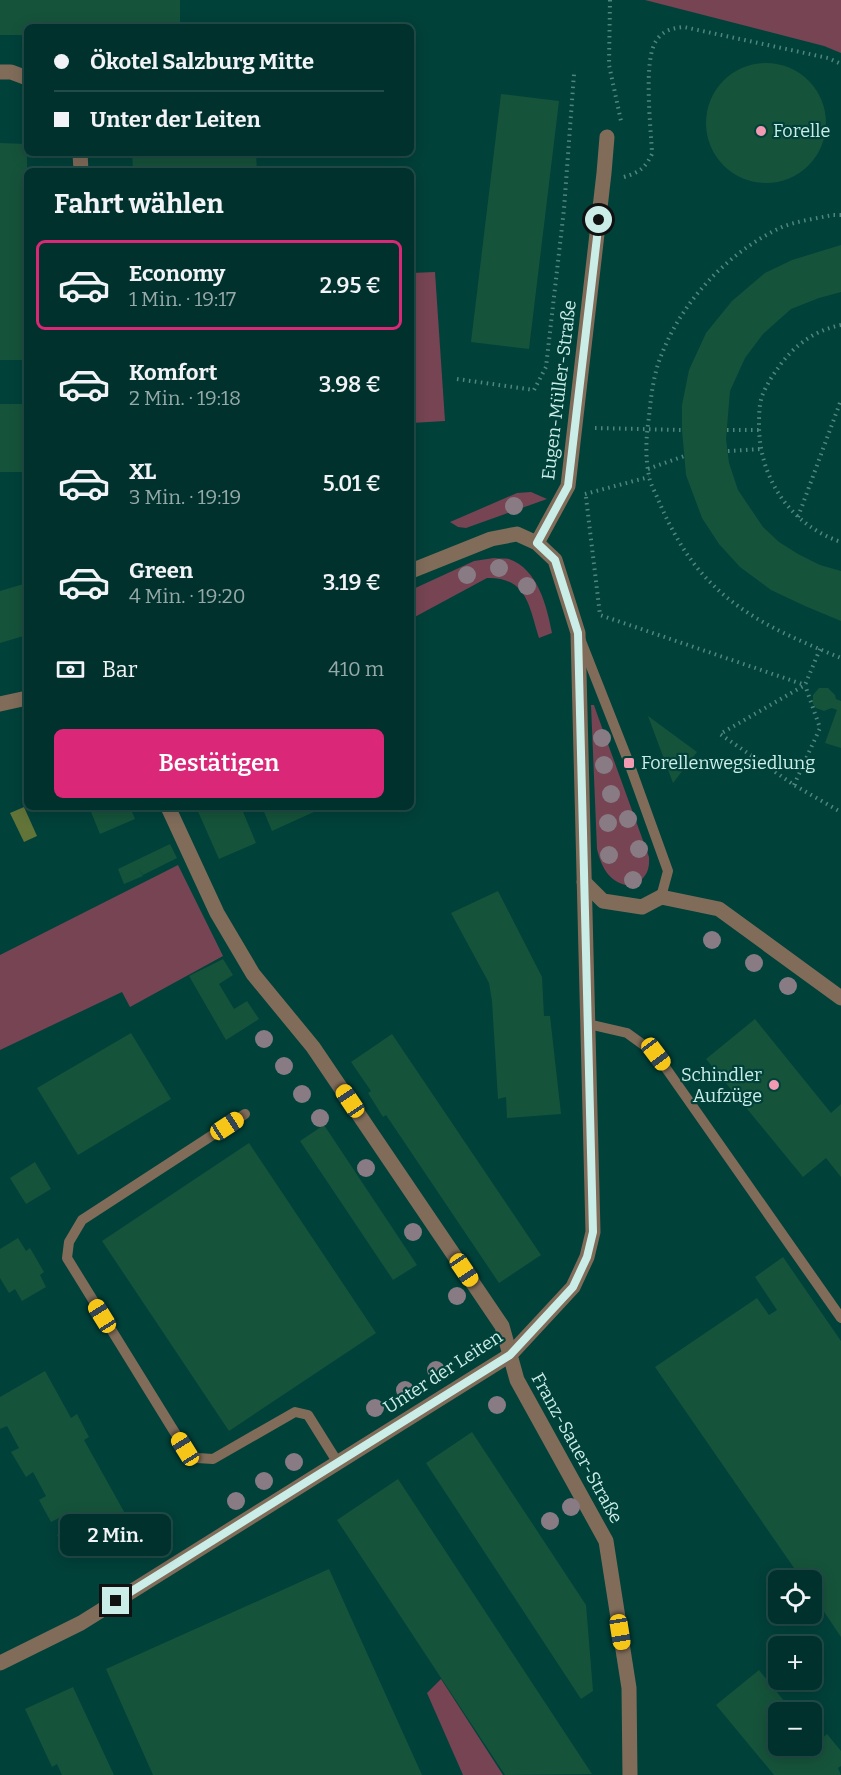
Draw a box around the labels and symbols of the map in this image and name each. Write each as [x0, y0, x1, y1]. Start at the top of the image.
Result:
place label: Forelle [773, 120, 830, 142]
marker: Forelle [754, 124, 768, 138]
route start [585, 206, 612, 233]
street label: Eugen-Müller-Straße [537, 299, 581, 481]
place label: Forellenwegsiedlung [641, 752, 815, 774]
marker: Forellenwegsiedlung [622, 756, 636, 770]
car [638, 1034, 674, 1074]
place label: Schindler Aufzüge [681, 1064, 762, 1107]
marker: Schindler Aufzüge [767, 1078, 781, 1092]
car [332, 1081, 368, 1121]
car [207, 1109, 247, 1143]
car [446, 1250, 482, 1290]
car [85, 1296, 119, 1336]
street label: Unter der Leiten [380, 1325, 507, 1419]
street label: Franz-Sauer-Straße [527, 1369, 627, 1527]
car [168, 1429, 202, 1469]
callout: 2 Min. [60, 1514, 172, 1556]
route end [102, 1587, 129, 1614]
car [608, 1613, 632, 1651]

